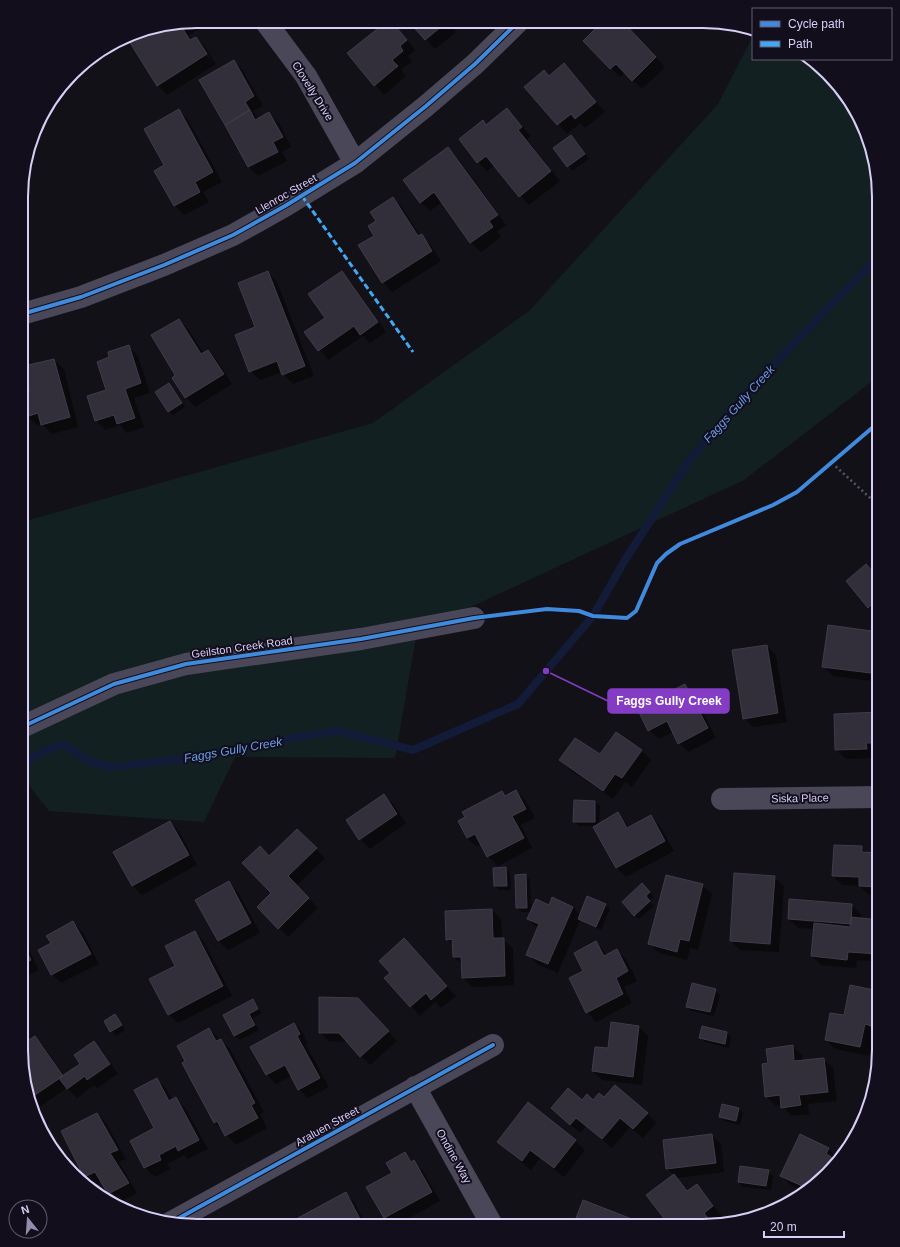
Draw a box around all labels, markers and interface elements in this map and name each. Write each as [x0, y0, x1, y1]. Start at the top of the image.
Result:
legend [752, 8, 892, 60]
text: Cycle path [788, 17, 845, 31]
text: Path [788, 37, 813, 51]
street label: Clovelly Drive [290, 59, 336, 123]
street label: Llenroc Street [253, 172, 319, 216]
water label: Faggs Gully Creek [701, 362, 778, 446]
street label: Geilston Creek Road [191, 634, 293, 660]
callout: Faggs Gully Creek [608, 689, 729, 713]
text: Faggs Gully Creek [616, 694, 722, 708]
water label: Faggs Gully Creek [183, 734, 284, 766]
street label: Siska Place [771, 791, 829, 805]
street label: Araluen Street [293, 1104, 361, 1148]
street label: Ondine Way [434, 1127, 474, 1186]
north arrow [8, 1199, 48, 1239]
text: N [20, 1203, 31, 1216]
scale bar [764, 1213, 844, 1239]
text: 20 m [770, 1220, 797, 1234]

